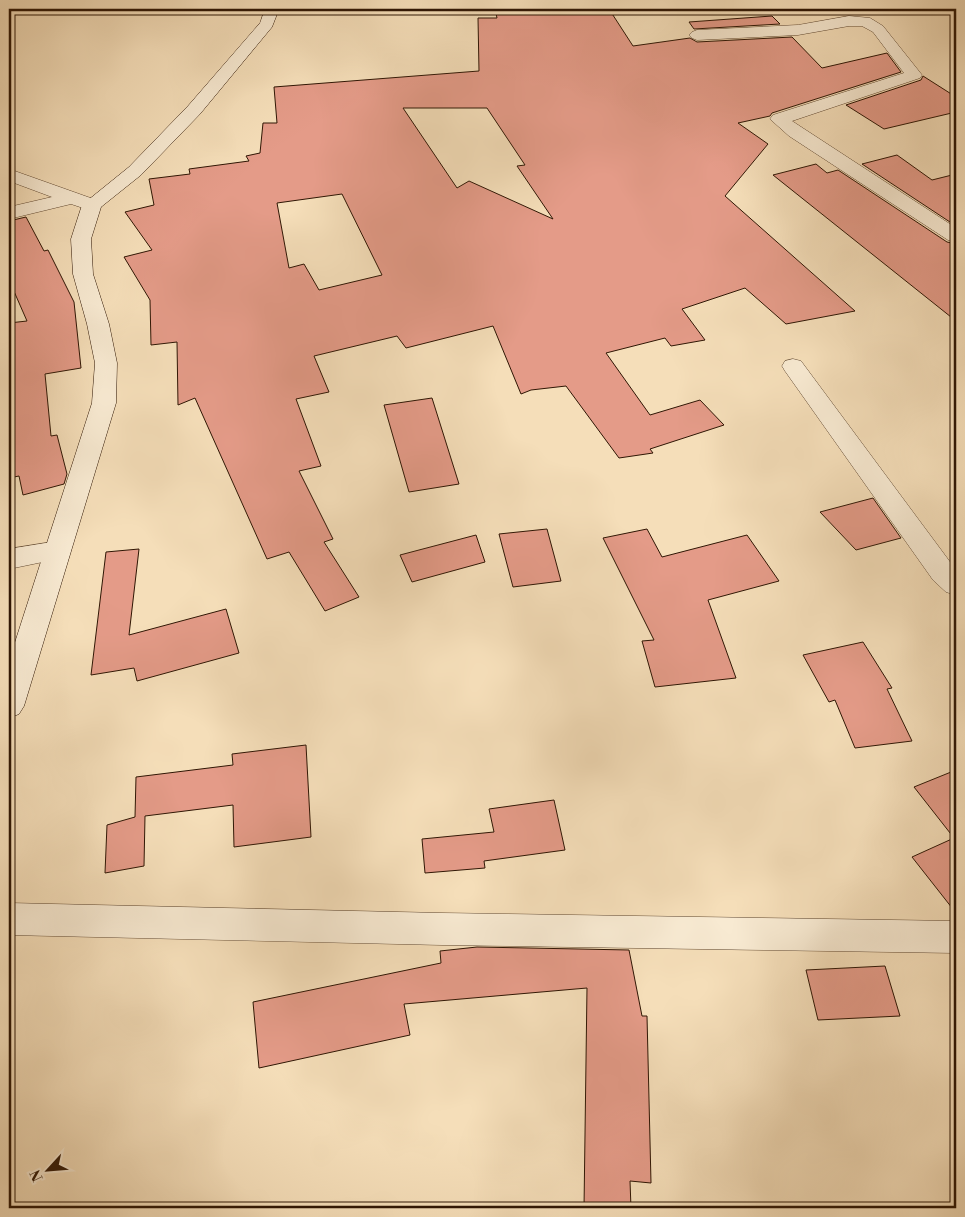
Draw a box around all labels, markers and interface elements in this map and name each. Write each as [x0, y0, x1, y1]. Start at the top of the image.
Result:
north arrow [22, 1144, 72, 1194]
text: N [27, 1166, 48, 1184]

